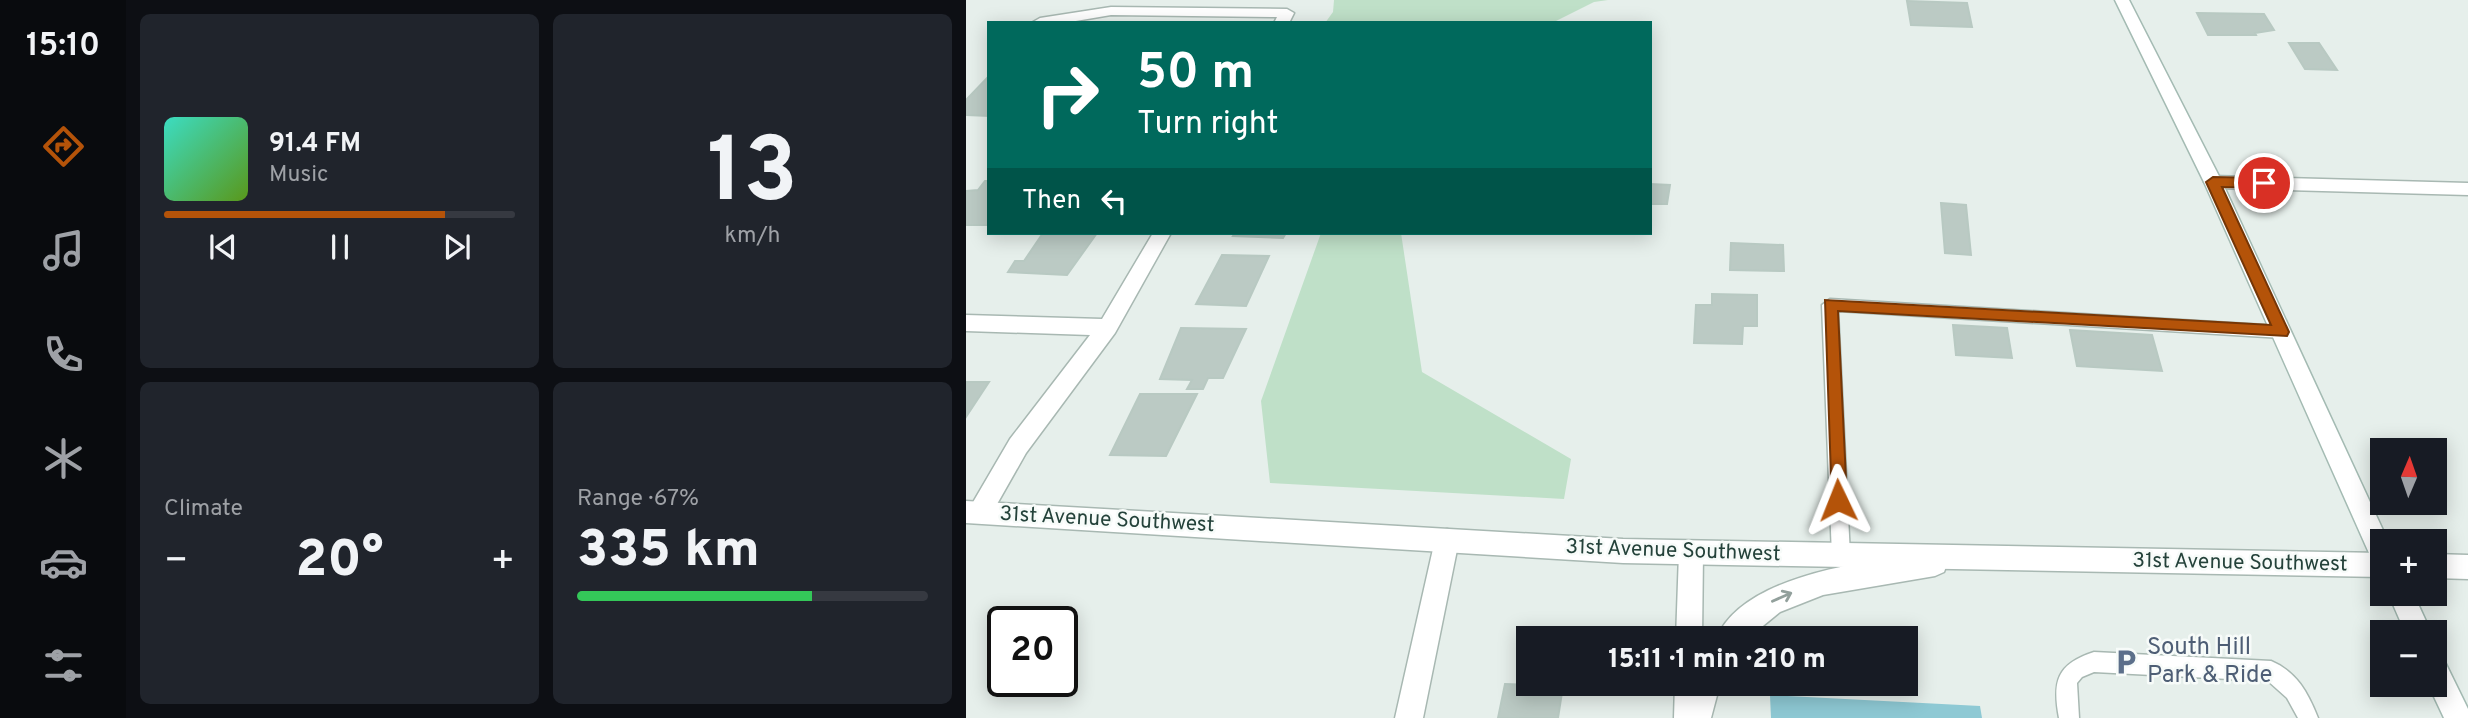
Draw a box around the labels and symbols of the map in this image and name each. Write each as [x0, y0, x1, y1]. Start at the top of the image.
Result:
pin [2234, 153, 2294, 213]
north arrow [2370, 438, 2446, 514]
position arrow [1801, 463, 1875, 537]
street label: 31st Avenue Southwest [999, 501, 1215, 539]
street label: 31st Avenue Southwest [1565, 534, 1781, 568]
street label: 31st Avenue Southwest [2132, 548, 2348, 578]
one-way arrow [1771, 590, 1792, 603]
speed limit sign: 20 [987, 606, 1078, 697]
place label: South Hill Park & Ride [2147, 633, 2273, 691]
parking icon: South Hill Park & Ride [2111, 647, 2141, 677]

